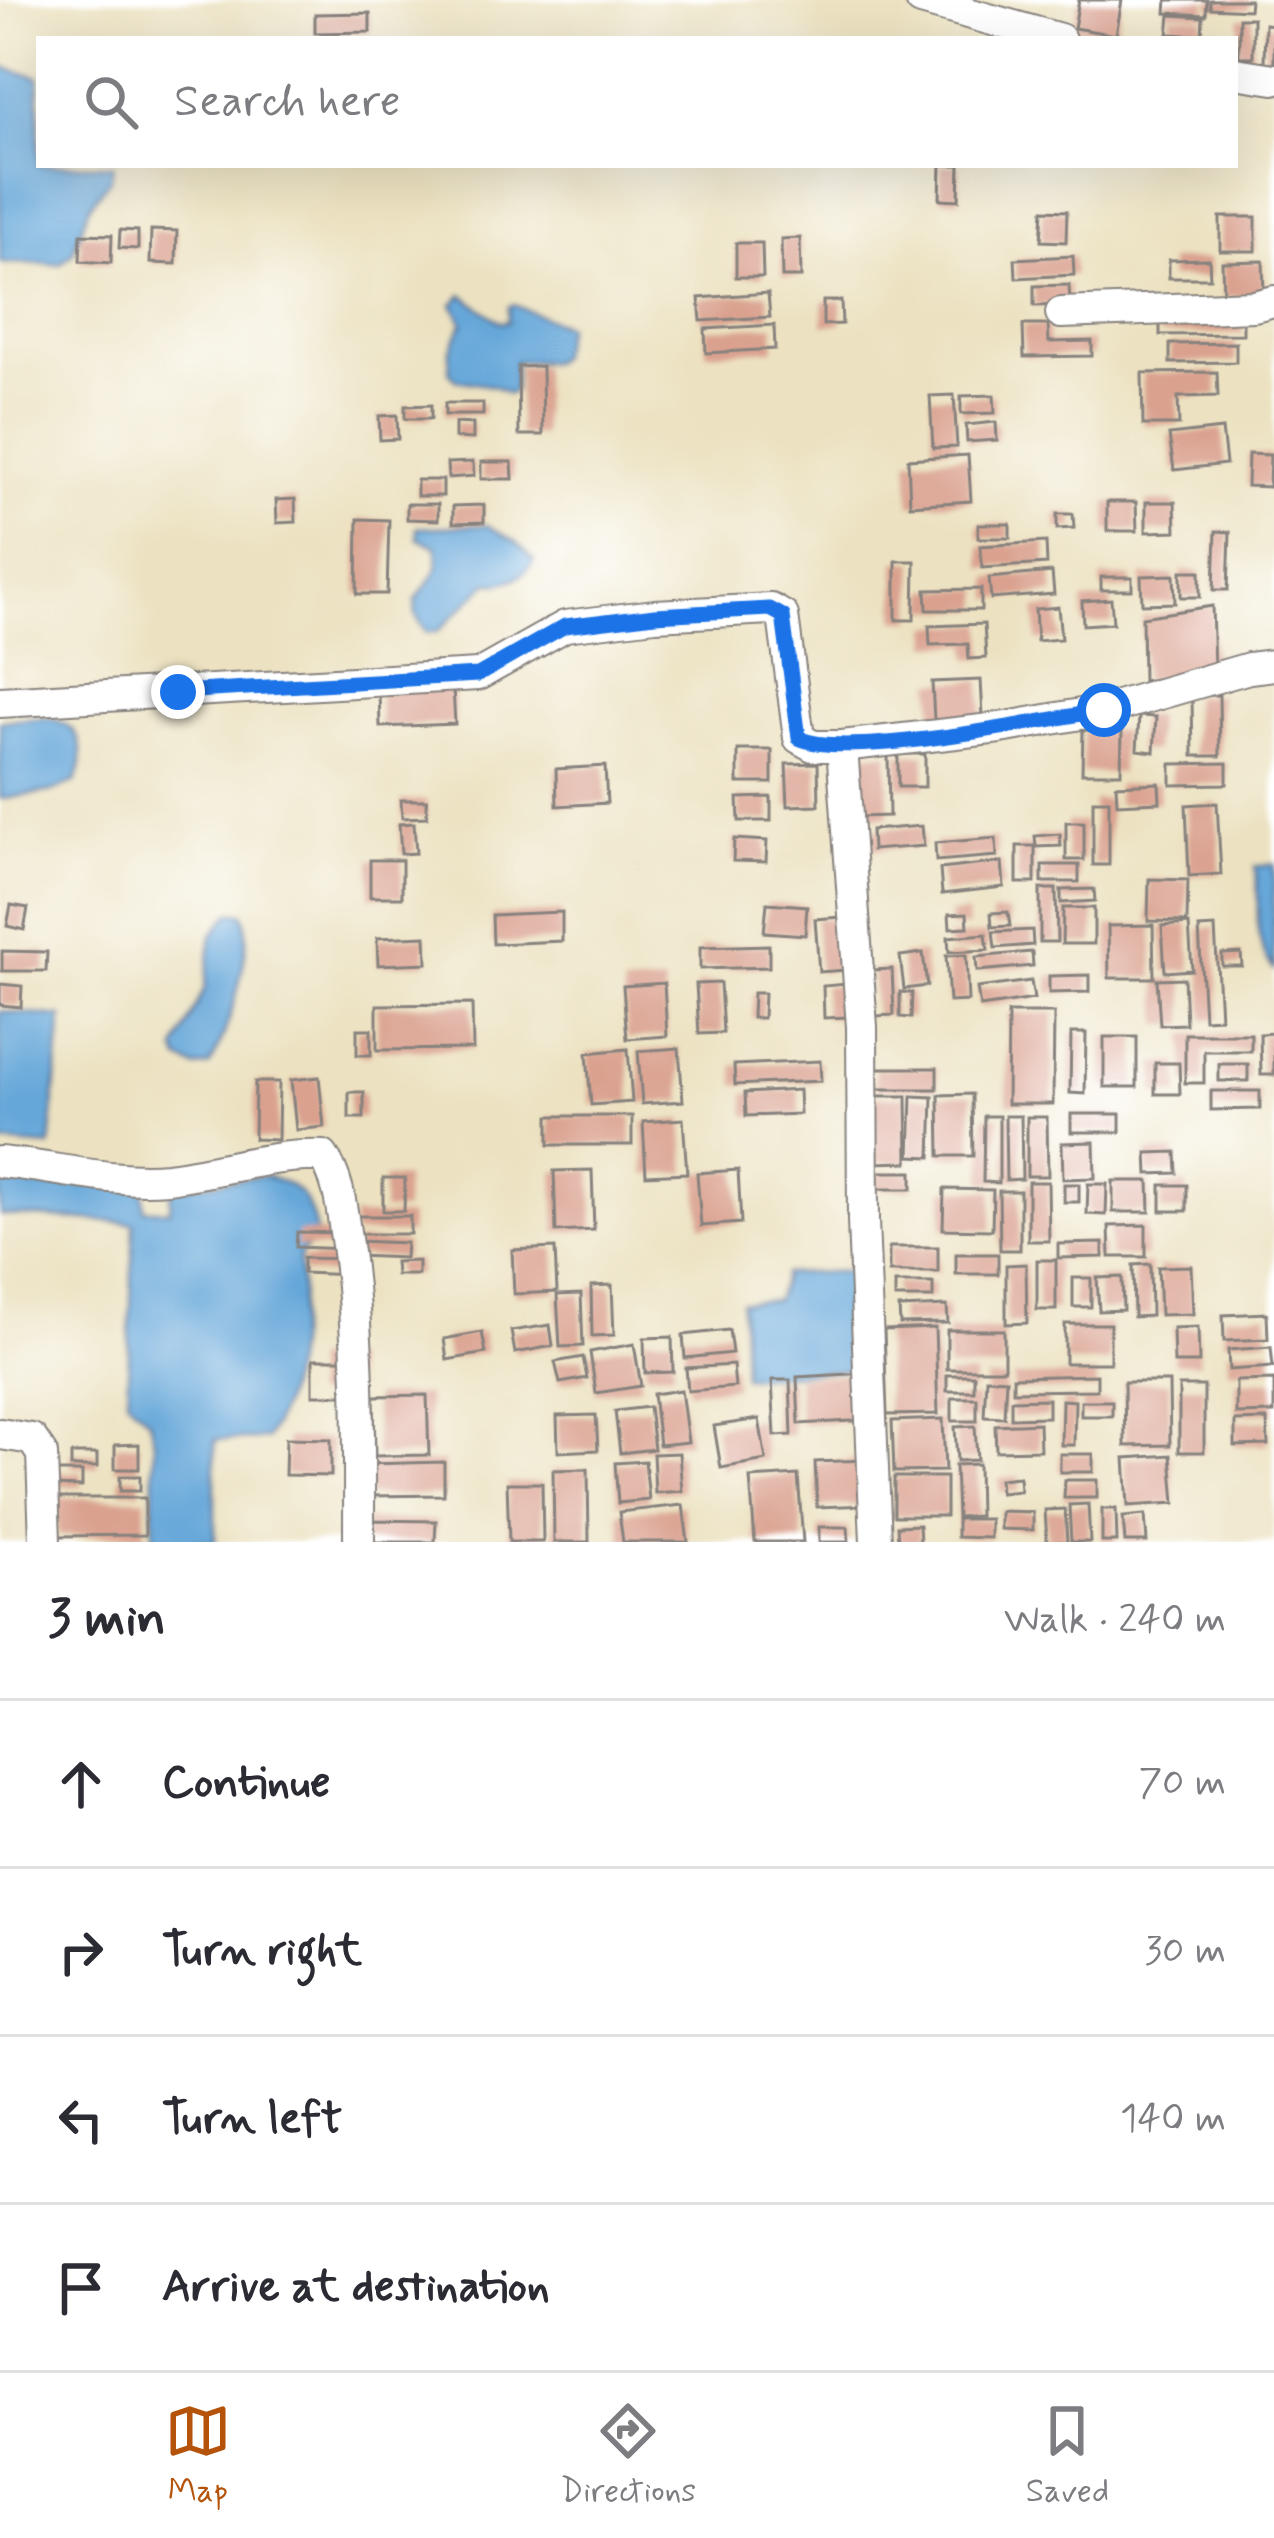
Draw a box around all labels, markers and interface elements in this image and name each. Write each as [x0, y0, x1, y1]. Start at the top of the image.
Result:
search box [36, 36, 1238, 168]
icon: search [78, 69, 144, 135]
text: Search here [174, 73, 401, 132]
route end [151, 665, 205, 719]
route start [1077, 683, 1131, 737]
text: 3 min [48, 1587, 166, 1653]
text: Walk · 240 m [1004, 1595, 1226, 1646]
icon: ahead [48, 1751, 114, 1817]
text: Continue [162, 1754, 330, 1813]
text: 70 m [1138, 1758, 1226, 1809]
icon: right [48, 1919, 114, 1985]
text: Turn right [162, 1922, 362, 1981]
text: 30 m [1144, 1926, 1226, 1977]
icon: left [48, 2087, 114, 2153]
text: Turn left [162, 2090, 342, 2149]
text: 140 m [1120, 2094, 1226, 2145]
icon: arrive [48, 2255, 114, 2321]
text: Arrive at destination [162, 2258, 550, 2317]
tab: Map [165, 2398, 231, 2514]
tab: Directions [560, 2398, 696, 2514]
tab: Saved [1026, 2398, 1109, 2514]

